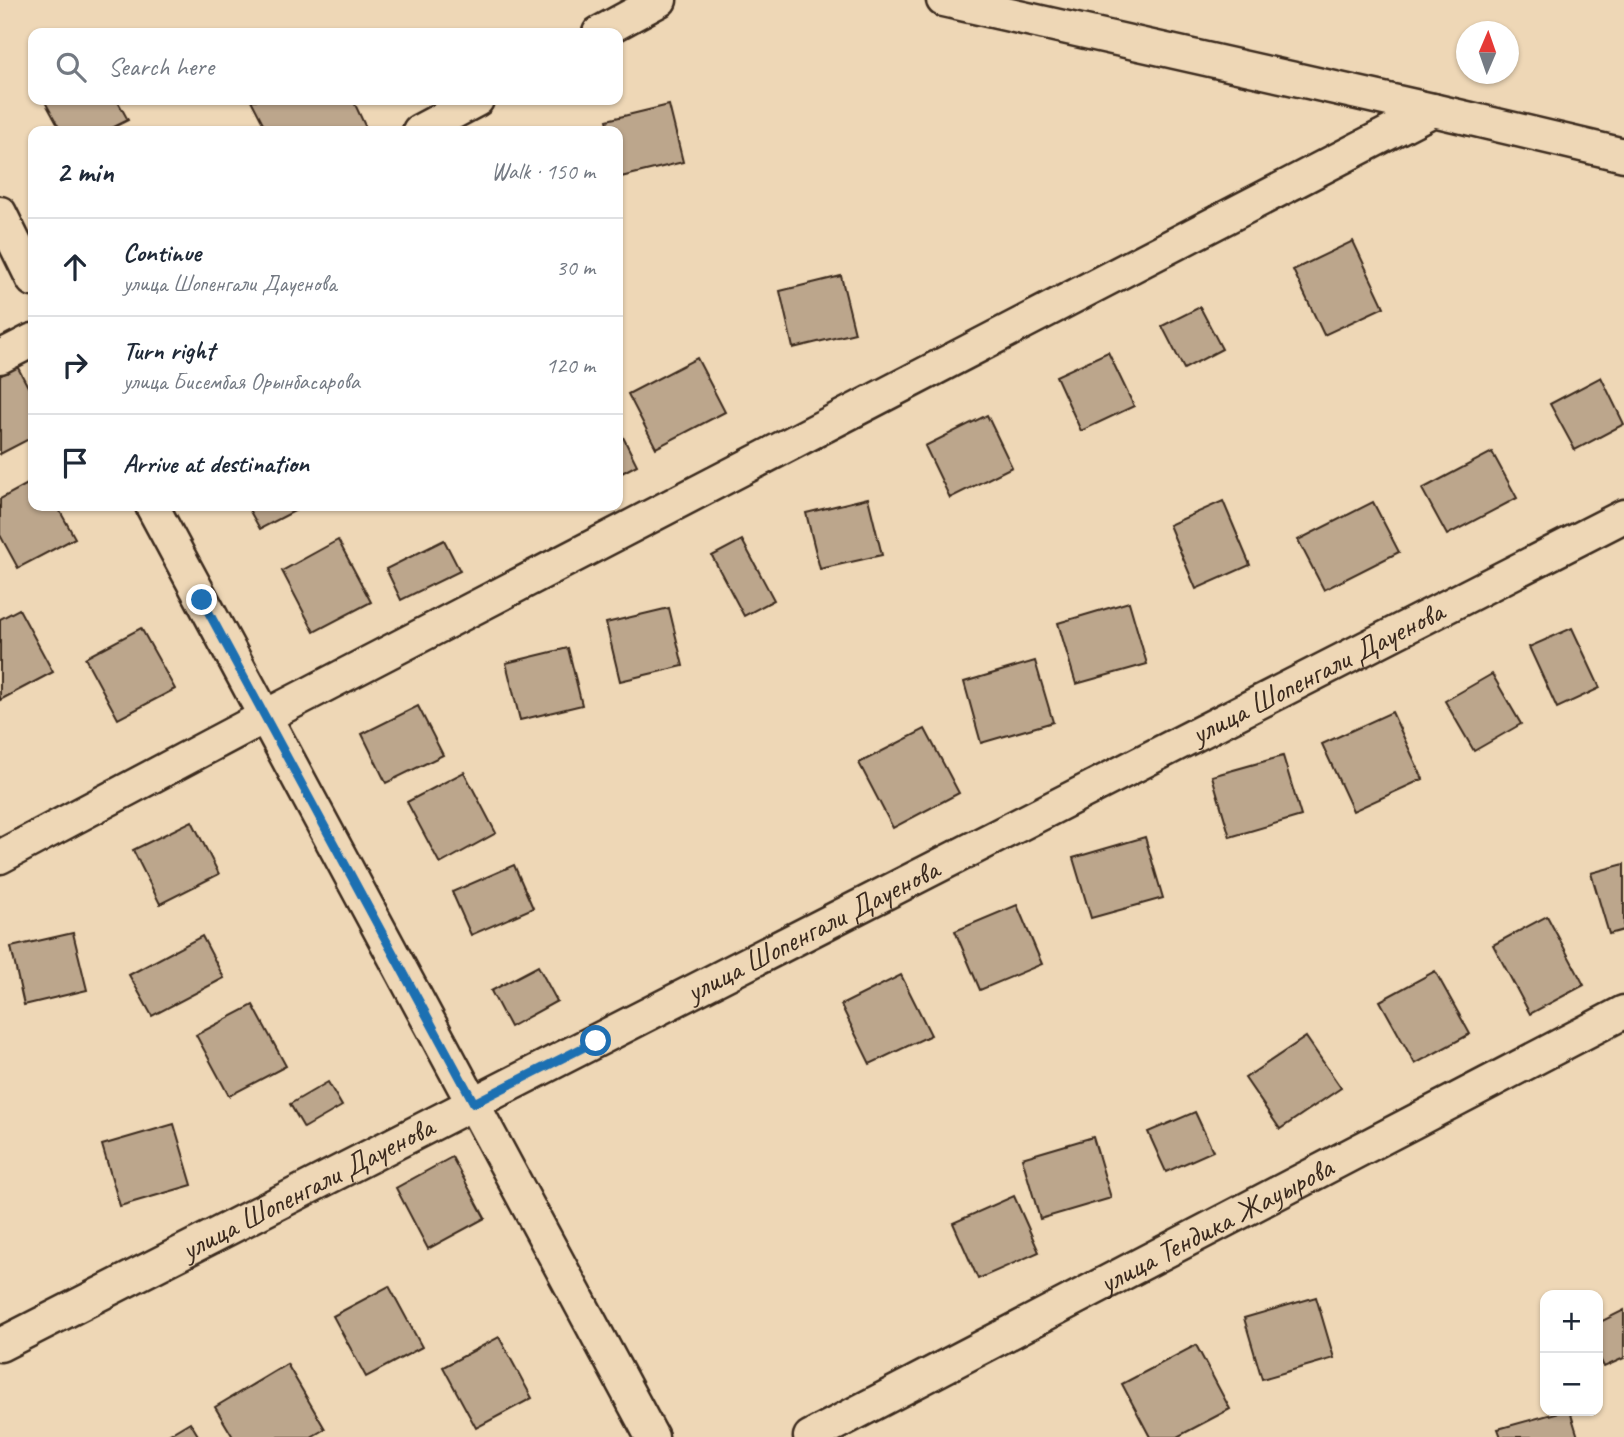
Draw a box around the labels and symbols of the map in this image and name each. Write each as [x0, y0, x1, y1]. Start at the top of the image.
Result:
north arrow [1456, 21, 1519, 84]
route end [186, 584, 217, 615]
street label: улица Шопенгали Дауенова [1183, 591, 1452, 754]
street label: улица Шопенгали Дауенова [678, 849, 947, 1012]
route start [580, 1025, 611, 1056]
street label: улица Шопенгали Дауенова [173, 1107, 442, 1269]
street label: улица Тендика Жауырова [1091, 1147, 1341, 1303]

